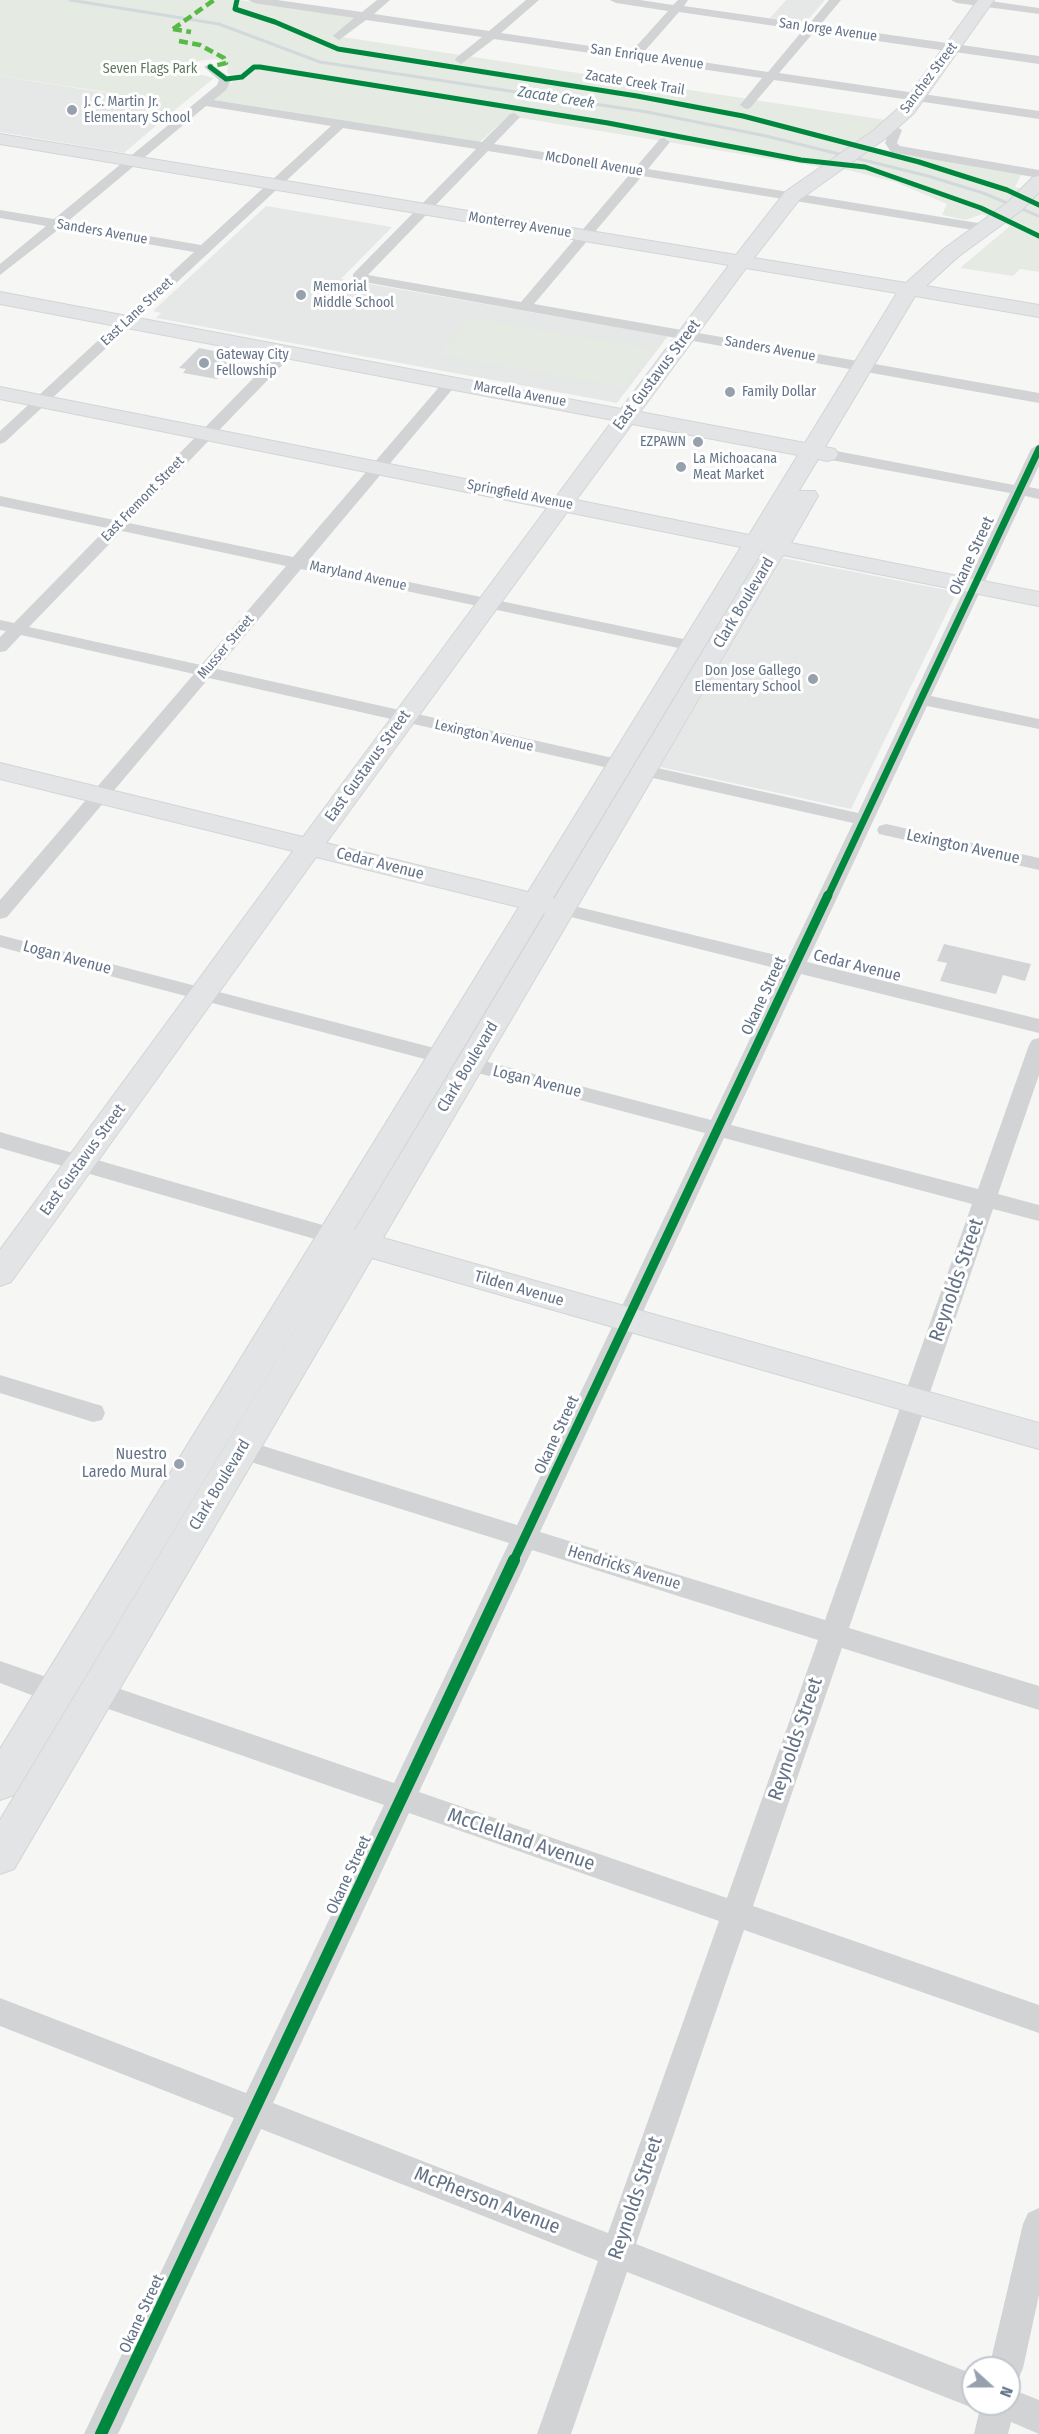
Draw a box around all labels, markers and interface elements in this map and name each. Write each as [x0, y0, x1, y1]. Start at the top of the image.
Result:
street label: San Jorge Avenue [778, 15, 878, 45]
street label: Sanchez Street [897, 39, 961, 117]
street label: San Enrique Avenue [589, 41, 705, 73]
park label: Seven Flags Park [103, 61, 197, 77]
street label: Zacate Creek Trail [584, 67, 686, 99]
water label: Zacate Creek [516, 83, 596, 113]
place label: J. C. Martin Jr. Elementary School [84, 94, 191, 126]
marker: J. C. Martin Jr. Elementary School [65, 103, 79, 117]
street label: McDonell Avenue [544, 148, 644, 180]
street label: Monterrey Avenue [467, 209, 573, 241]
street label: Sanders Avenue [55, 216, 149, 248]
street label: East Lane Street [98, 274, 176, 350]
place label: Memorial Middle School [313, 279, 394, 312]
marker: Memorial Middle School [294, 288, 308, 302]
street label: East Gustavus Street [609, 316, 705, 434]
street label: Sanders Avenue [723, 333, 817, 365]
place label: Gateway City Fellowship [216, 347, 289, 380]
marker: Gateway City Fellowship [197, 356, 211, 370]
street label: Marcella Avenue [473, 378, 567, 410]
place label: Family Dollar [742, 384, 816, 400]
marker: Family Dollar [723, 385, 737, 399]
place label: EZPAWN [640, 434, 686, 450]
marker: EZPAWN [691, 435, 705, 449]
place label: La Michoacana Meat Market [693, 451, 777, 484]
street label: East Fremont Street [98, 453, 188, 545]
marker: La Michoacana Meat Market [674, 460, 688, 474]
street label: Springfield Avenue [466, 476, 574, 514]
street label: Okane Street [945, 514, 999, 598]
street label: Clark Boulevard [709, 554, 779, 652]
street label: Maryland Avenue [308, 558, 408, 594]
street label: Musser Street [194, 611, 258, 683]
place label: Don Jose Gallego Elementary School [694, 663, 801, 696]
marker: Don Jose Gallego Elementary School [806, 672, 820, 686]
street label: East Gustavus Street [321, 706, 415, 826]
street label: Lexington Avenue [433, 716, 535, 756]
street label: Lexington Avenue [905, 826, 1021, 868]
street label: Cedar Avenue [334, 844, 426, 884]
street label: Logan Avenue [21, 937, 113, 979]
street label: Cedar Avenue [811, 946, 903, 986]
street label: Okane Street [737, 954, 791, 1038]
street label: Clark Boulevard [433, 1018, 503, 1116]
street label: Logan Avenue [491, 1062, 583, 1102]
street label: East Gustavus Street [36, 1100, 130, 1220]
street label: Reynolds Street [925, 1215, 989, 1345]
street label: Tilden Avenue [472, 1267, 566, 1311]
street label: Okane Street [530, 1393, 584, 1477]
street label: Clark Boulevard [185, 1436, 255, 1534]
place label: Nuestro Laredo Mural [82, 1445, 167, 1483]
marker: Nuestro Laredo Mural [172, 1457, 186, 1471]
street label: Hendricks Avenue [565, 1542, 683, 1594]
street label: Reynolds Street [764, 1674, 828, 1804]
street label: McClelland Avenue [444, 1804, 598, 1876]
street label: Okane Street [322, 1833, 376, 1917]
street label: Reynolds Street [604, 2133, 668, 2263]
street label: McPherson Avenue [411, 2162, 563, 2240]
street label: Okane Street [115, 2272, 169, 2356]
north arrow [961, 2356, 1021, 2416]
text: N [996, 2384, 1017, 2400]

